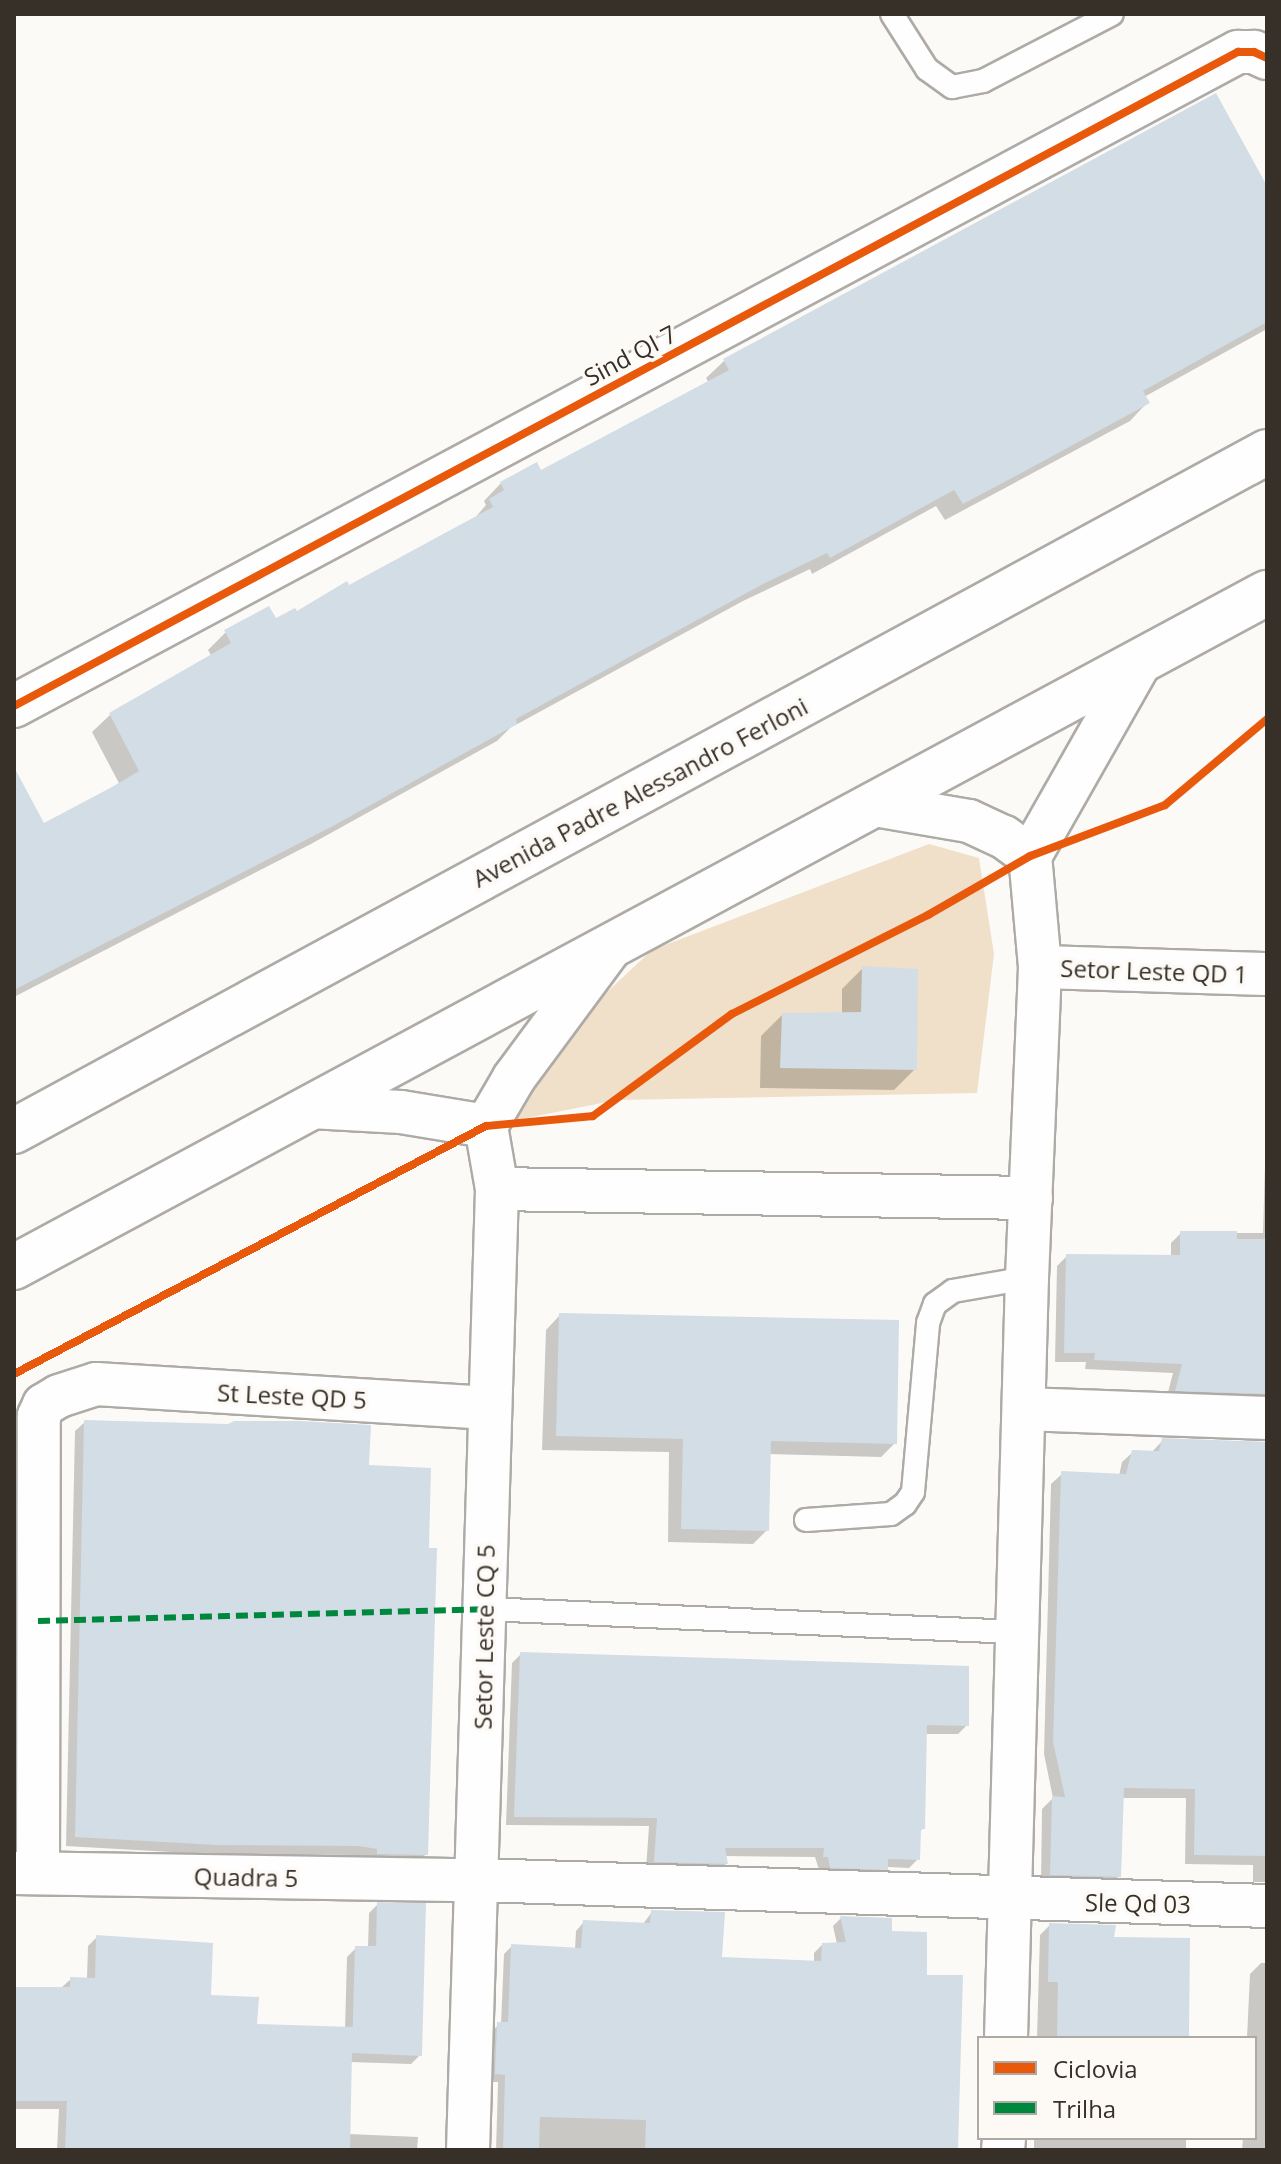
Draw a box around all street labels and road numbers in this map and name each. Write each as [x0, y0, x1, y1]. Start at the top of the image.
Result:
street label: Sind QI 7 [579, 319, 681, 391]
street label: Avenida Padre Alessandro Ferloni [468, 691, 812, 893]
street label: Setor Leste QD 1 [1060, 953, 1248, 989]
street label: St Leste QD 5 [217, 1378, 367, 1414]
street label: Setor Leste CQ 5 [468, 1544, 500, 1730]
street label: Quadra 5 [194, 1862, 298, 1892]
street label: Sle Qd 03 [1085, 1888, 1191, 1918]

